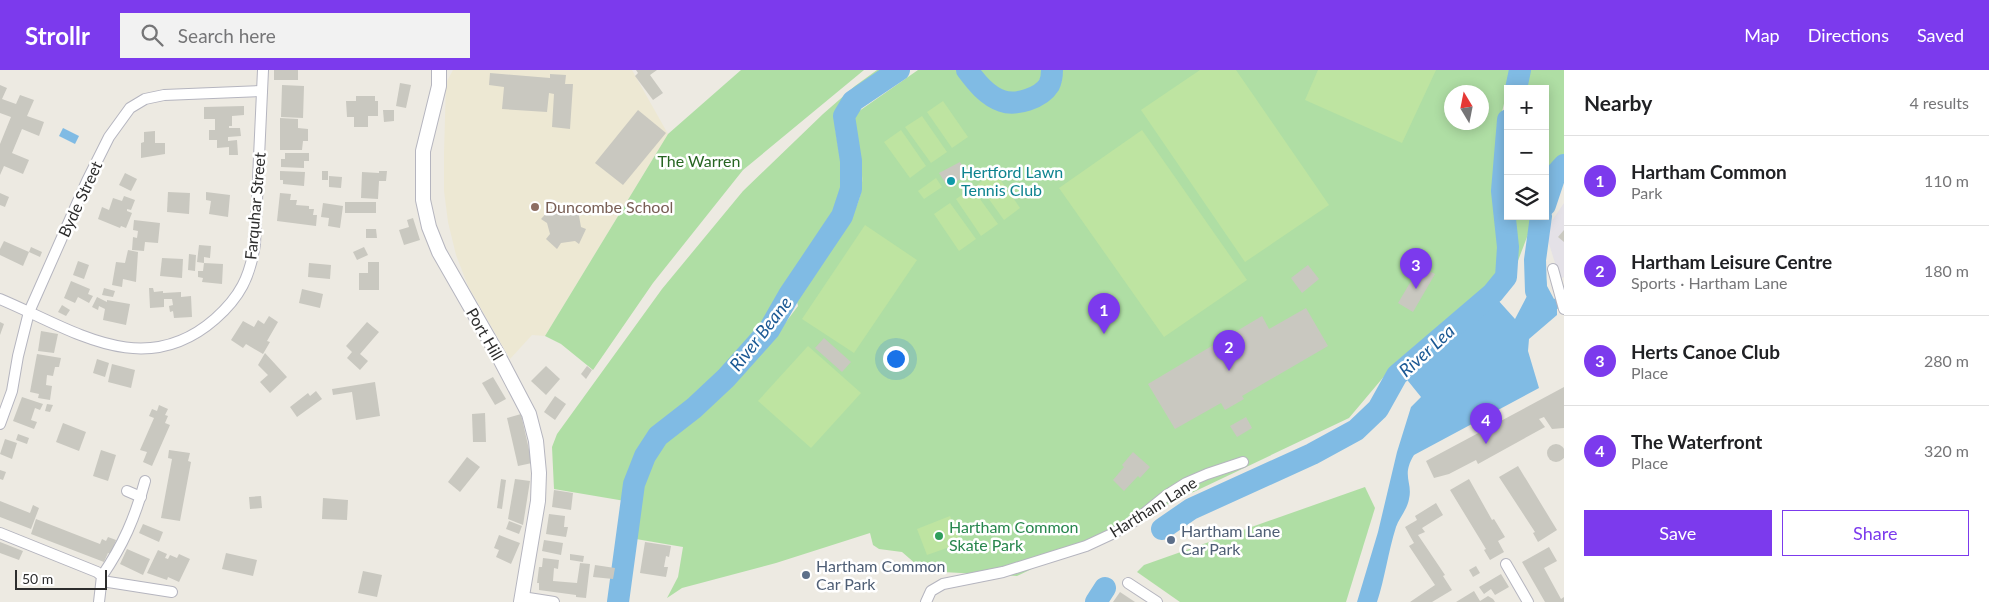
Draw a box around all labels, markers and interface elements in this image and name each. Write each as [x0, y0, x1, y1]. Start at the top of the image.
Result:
search box [120, 13, 470, 58]
text: Strollr [25, 21, 90, 50]
icon: search [138, 21, 166, 49]
text: Search here [178, 24, 276, 47]
text: Map [1744, 24, 1780, 46]
text: Directions [1808, 24, 1889, 46]
text: Saved [1917, 24, 1964, 46]
north arrow [1444, 85, 1489, 130]
map controls [1504, 85, 1549, 220]
button: + [1504, 85, 1549, 130]
text: Nearby [1584, 90, 1652, 115]
text: 4 results [1909, 93, 1969, 112]
button: − [1504, 130, 1549, 175]
street label: Farquhar Street [240, 151, 269, 261]
park label: The Warren [658, 151, 740, 170]
street label: Byde Street [54, 157, 106, 240]
text: Hartham Common [1631, 160, 1787, 183]
place label: Hertford Lawn Tennis Club [961, 162, 1063, 199]
text: 1 [1595, 171, 1605, 190]
text: 110 m [1924, 171, 1969, 190]
marker: Hertford Lawn Tennis Club [945, 175, 957, 187]
button: layers [1504, 175, 1549, 220]
text: Park [1631, 183, 1662, 202]
place label: Duncombe School [545, 197, 673, 216]
marker: Duncombe School [529, 201, 541, 213]
pin: 3 [1400, 248, 1432, 289]
text: Hartham Leisure Centre [1631, 250, 1832, 273]
text: 2 [1595, 261, 1605, 280]
text: 180 m [1924, 261, 1969, 280]
text: Sports · Hartham Lane [1631, 273, 1788, 292]
water label: River Beane [724, 292, 796, 375]
pin: 1 [1088, 293, 1120, 334]
street label: Port Hill [463, 304, 508, 363]
water label: River Lea [1394, 320, 1459, 381]
pin: 2 [1213, 330, 1245, 371]
text: Herts Canoe Club [1631, 340, 1780, 363]
your location [883, 346, 909, 372]
text: 3 [1595, 351, 1605, 370]
text: 280 m [1924, 351, 1969, 370]
text: Place [1631, 363, 1668, 382]
pin: 4 [1470, 403, 1502, 444]
text: The Waterfront [1631, 430, 1762, 453]
text: 4 [1595, 441, 1605, 460]
text: 320 m [1924, 441, 1969, 460]
text: Place [1631, 453, 1668, 472]
street label: Hartham Lane [1106, 472, 1200, 541]
button: Save [1584, 510, 1772, 556]
button: Share [1782, 510, 1969, 556]
place label: Hartham Common Skate Park [949, 517, 1079, 554]
place label: Hartham Lane Car Park [1181, 521, 1280, 558]
marker: Hartham Common Skate Park [933, 530, 945, 542]
marker: Hartham Lane Car Park [1165, 534, 1177, 546]
place label: Hartham Common Car Park [816, 556, 946, 593]
scale bar [15, 567, 108, 590]
marker: Hartham Common Car Park [800, 569, 812, 581]
text: 50 m [22, 570, 53, 587]

